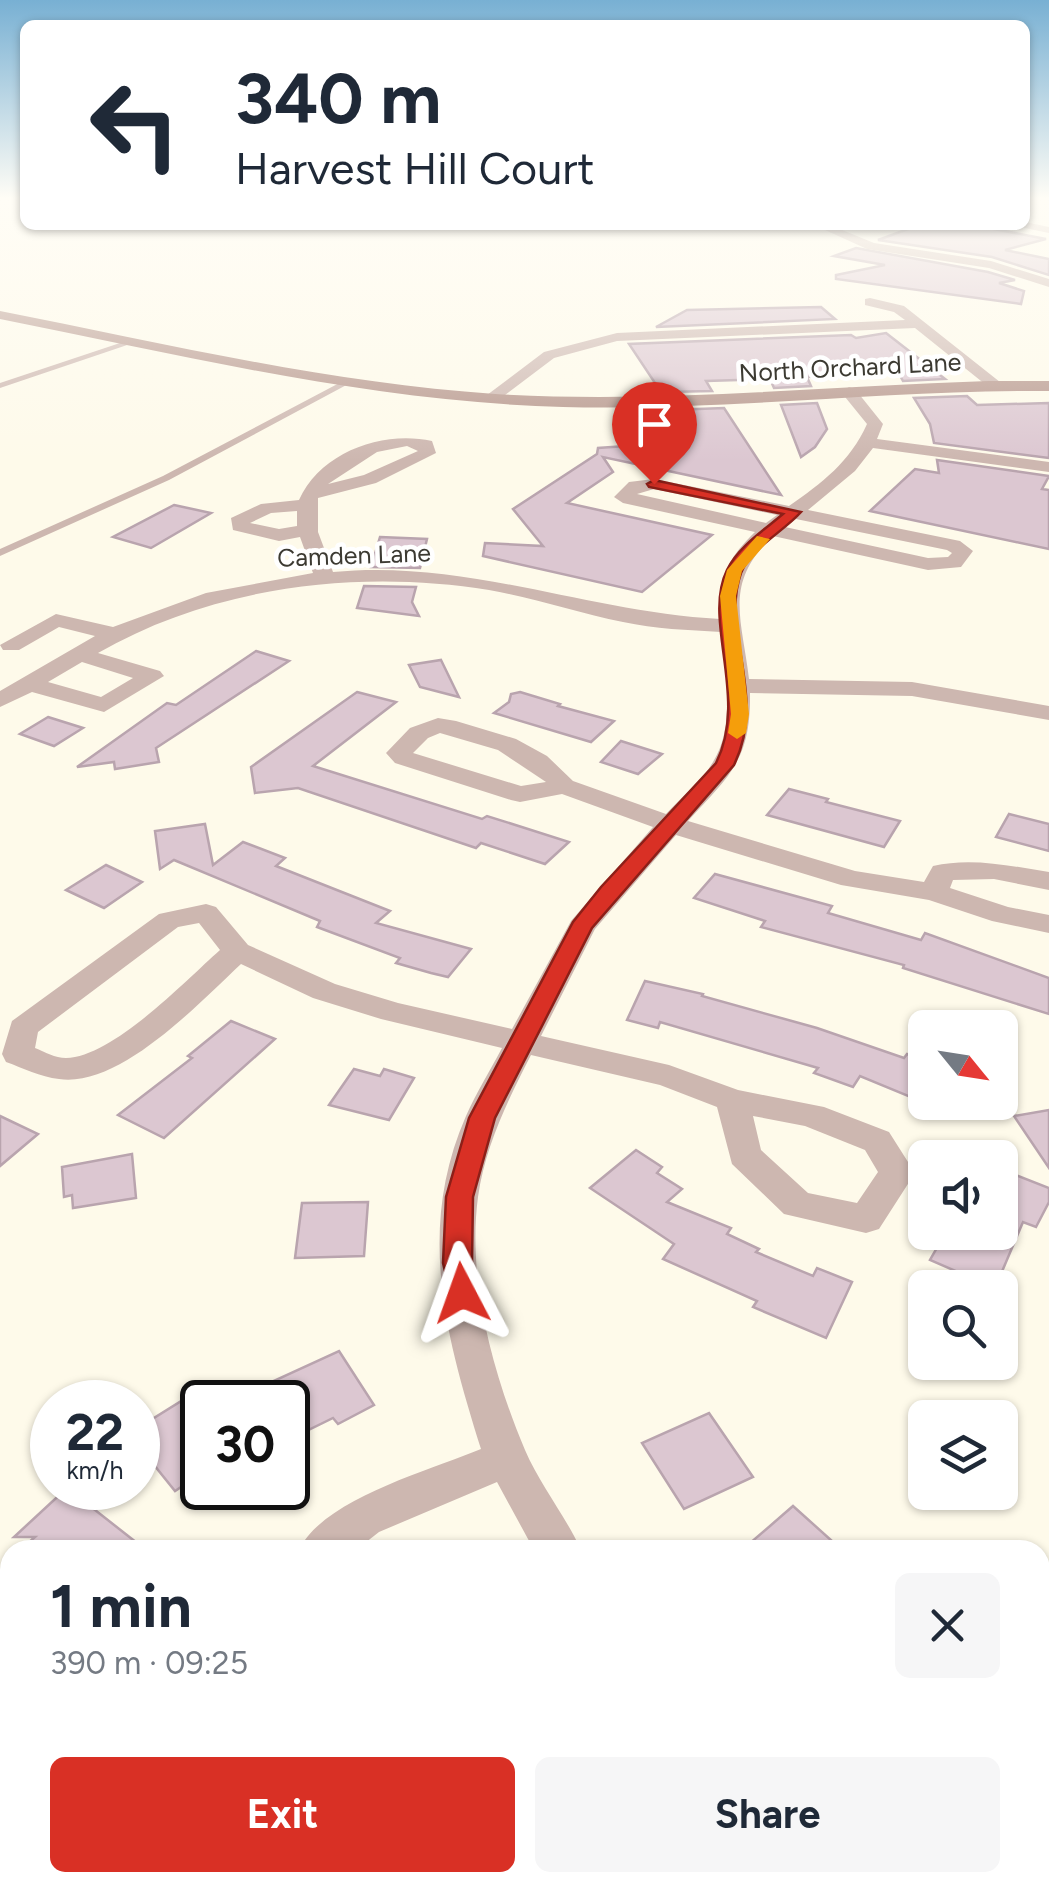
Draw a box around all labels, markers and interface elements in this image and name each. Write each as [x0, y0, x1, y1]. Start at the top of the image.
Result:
text: 340 m [235, 56, 441, 141]
icon: left [70, 60, 200, 190]
text: Harvest Hill Court [235, 141, 595, 195]
street label: North Orchard Lane [738, 346, 962, 388]
pin [612, 382, 697, 485]
icon: arrive [627, 397, 682, 452]
street label: Camden Lane [277, 537, 431, 573]
north arrow [908, 1010, 1018, 1120]
map controls [908, 1010, 1018, 1510]
button: sound [908, 1140, 1018, 1250]
position arrow [410, 1241, 514, 1345]
button: search [908, 1270, 1018, 1380]
speed limit sign: 30 [180, 1380, 310, 1510]
button: layers [908, 1400, 1018, 1510]
text: 22 [66, 1402, 124, 1463]
text: km/h [66, 1455, 124, 1485]
text: 1 min [50, 1570, 192, 1642]
button: close [895, 1573, 1000, 1678]
text: 390 m · 09:25 [50, 1644, 248, 1682]
button: Exit [50, 1757, 515, 1872]
button: Share [535, 1757, 1000, 1872]

